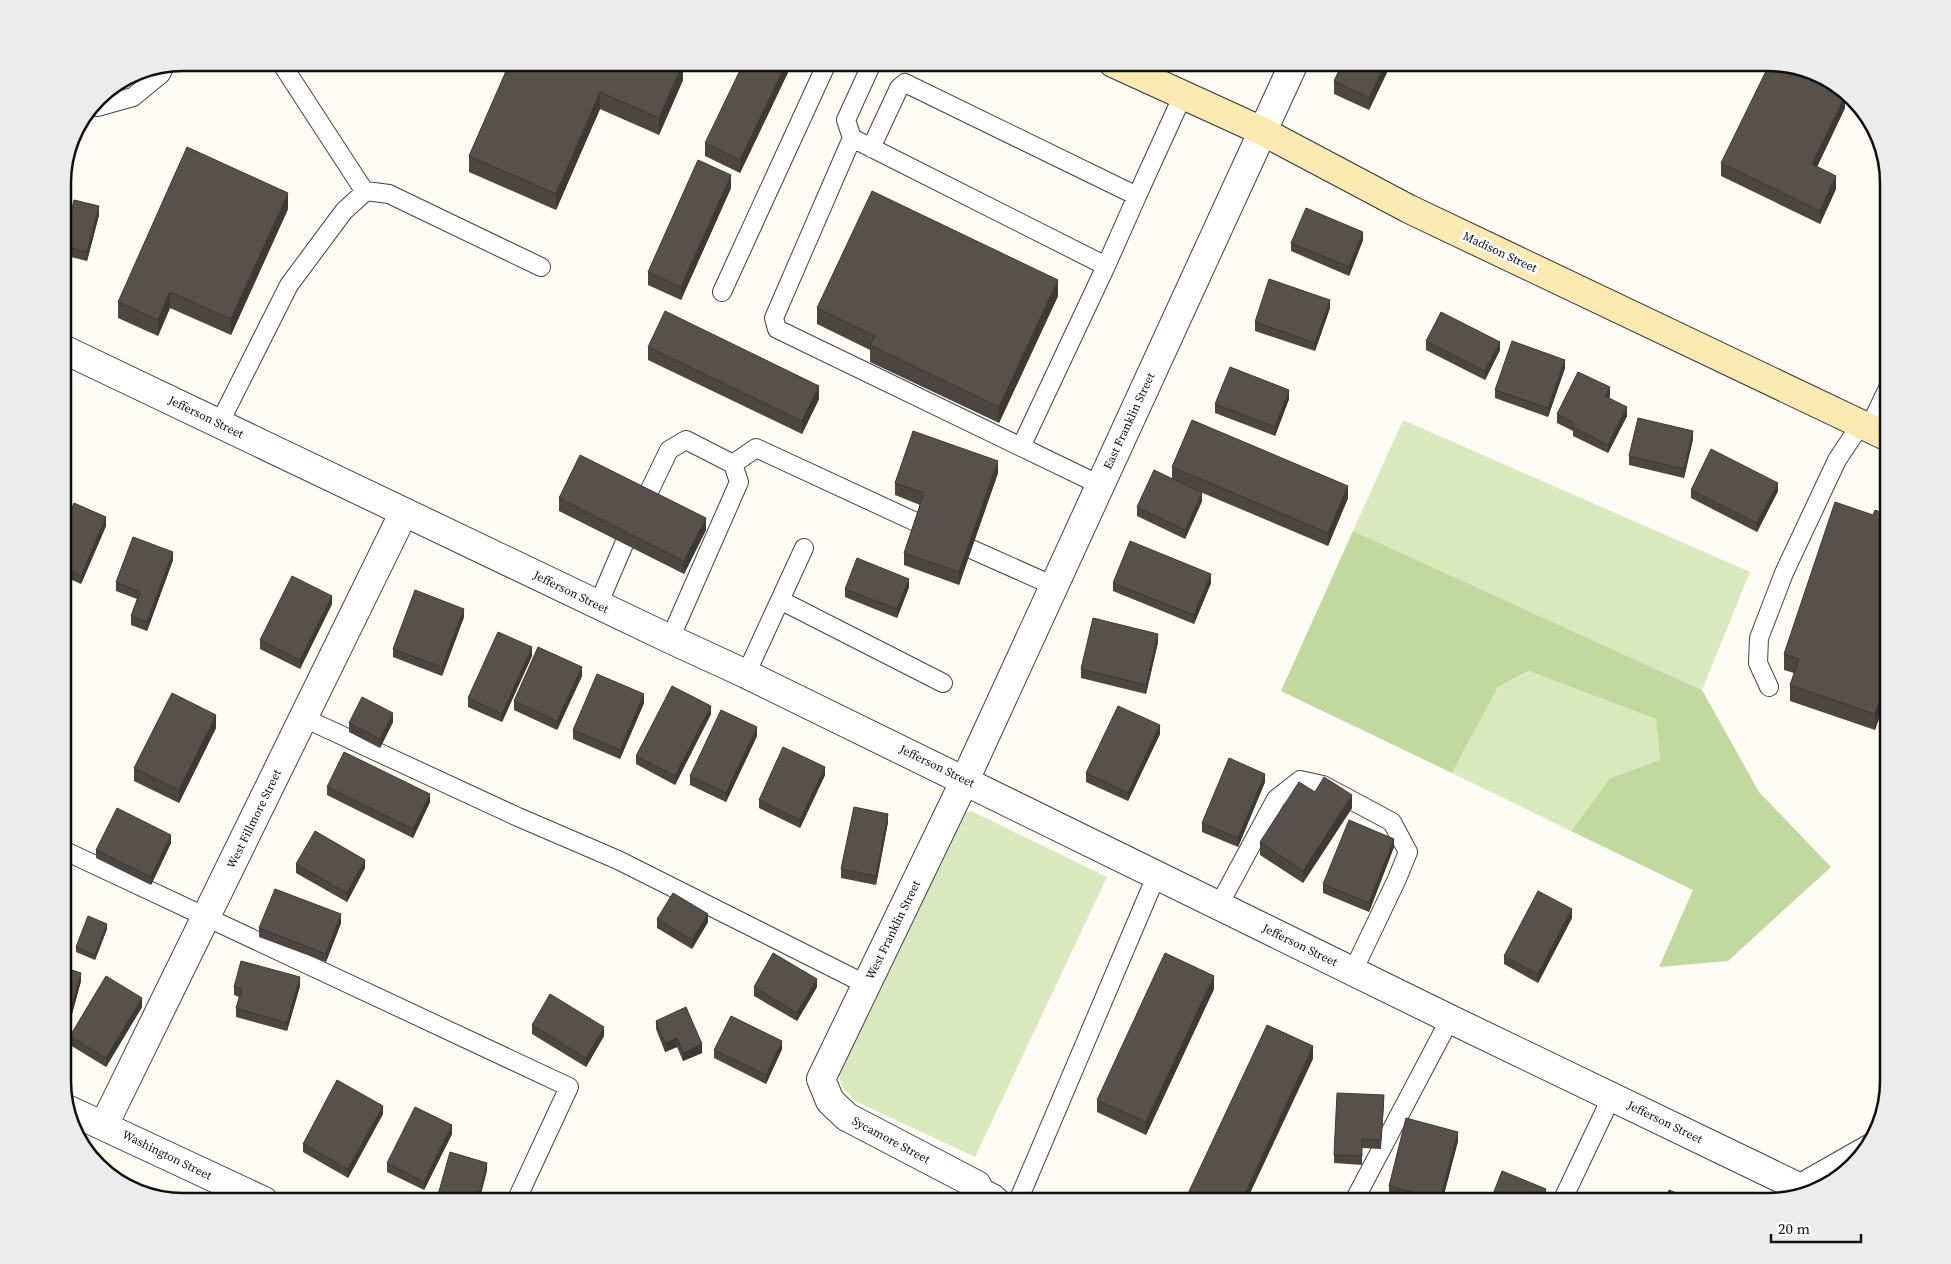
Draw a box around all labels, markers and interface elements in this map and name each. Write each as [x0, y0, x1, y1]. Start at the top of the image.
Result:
street label: Madison Street [1460, 228, 1540, 276]
street label: East Franklin Street [1100, 370, 1158, 472]
street label: Jefferson Street [165, 391, 246, 442]
street label: Jefferson Street [530, 566, 611, 617]
street label: Jefferson Street [896, 740, 977, 791]
street label: West Fillmore Street [223, 767, 285, 871]
street label: West Franklin Street [862, 878, 924, 982]
street label: Jefferson Street [1259, 919, 1340, 970]
street label: Jefferson Street [1624, 1096, 1705, 1147]
street label: Sycamore Street [849, 1113, 933, 1167]
street label: Washington Street [120, 1126, 215, 1184]
scale bar [1771, 1212, 1861, 1244]
text: 20 m [1778, 1218, 1810, 1239]

